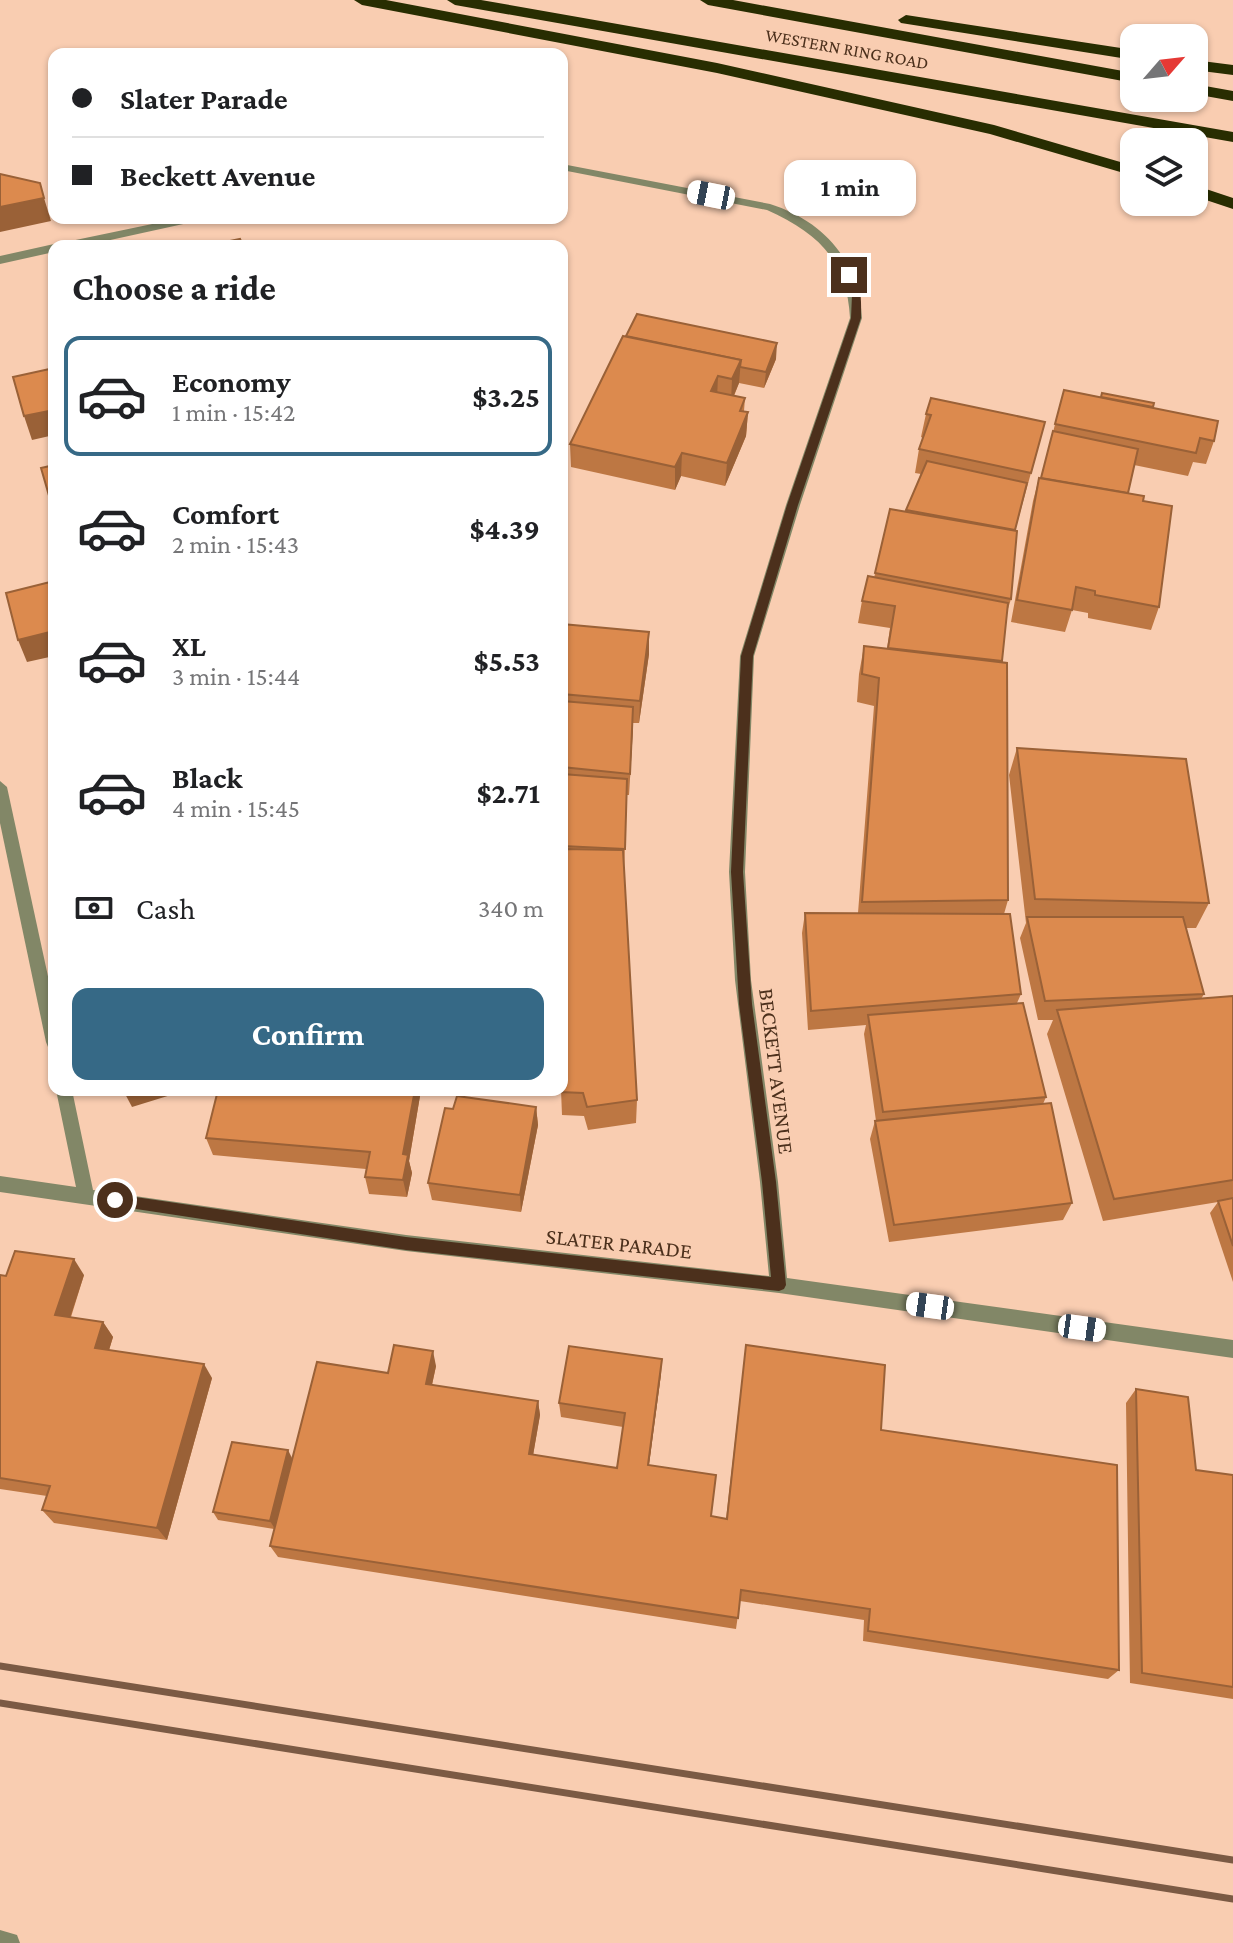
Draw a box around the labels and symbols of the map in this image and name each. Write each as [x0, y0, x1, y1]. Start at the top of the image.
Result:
north arrow [1120, 24, 1208, 112]
street label: WESTERN RING ROAD [764, 25, 930, 73]
callout: 1 min [783, 159, 915, 215]
car [685, 179, 737, 211]
route end [831, 257, 867, 293]
street label: BECKETT AVENUE [754, 987, 799, 1155]
route start [97, 1182, 133, 1218]
street label: SLATER PARADE [545, 1223, 693, 1264]
car [905, 1291, 955, 1321]
car [1057, 1313, 1107, 1343]

